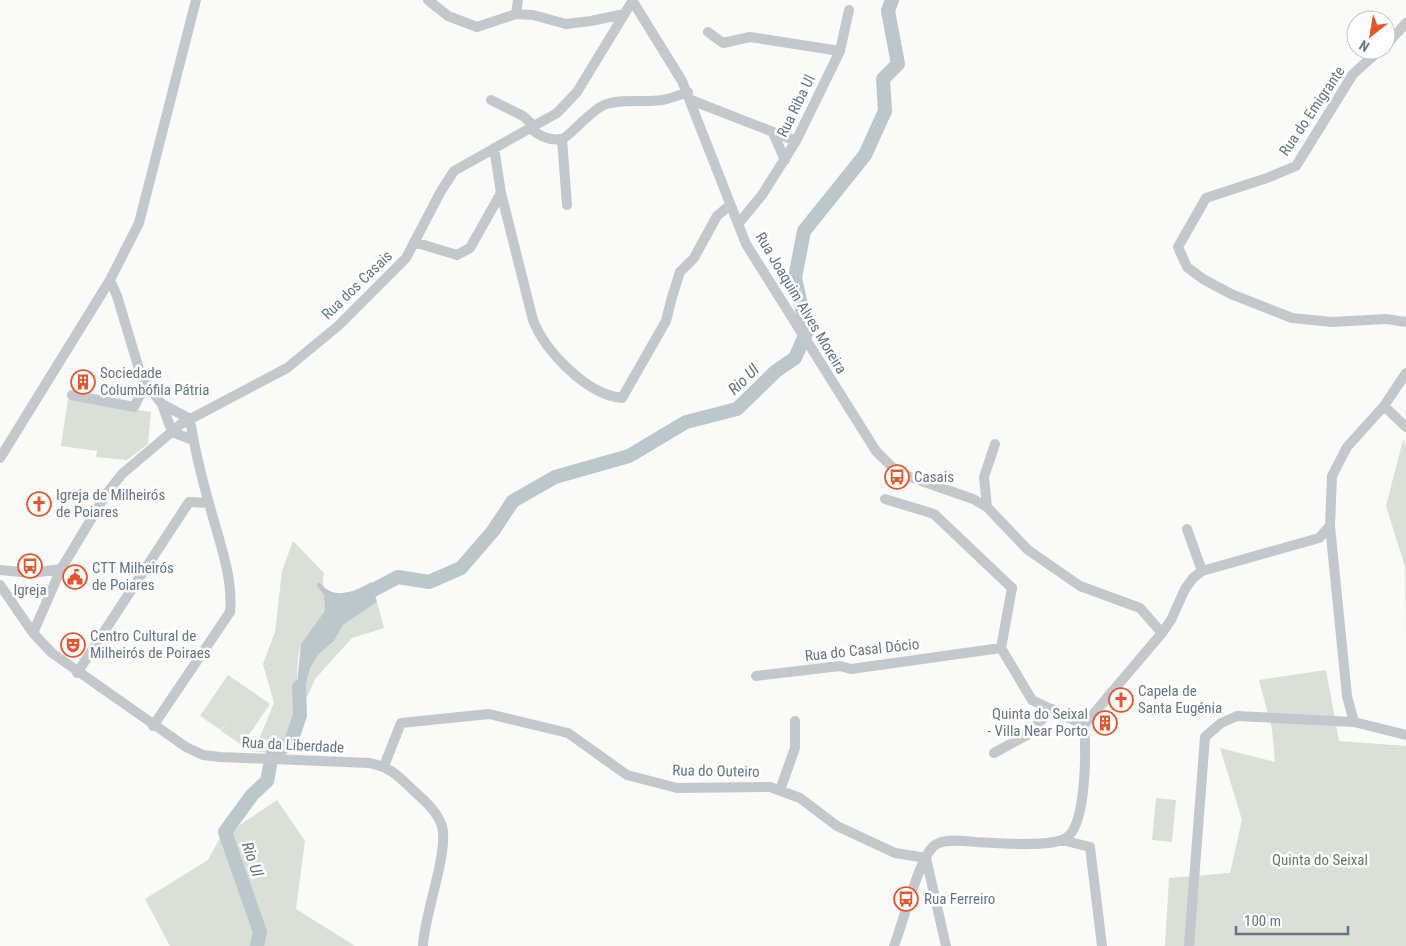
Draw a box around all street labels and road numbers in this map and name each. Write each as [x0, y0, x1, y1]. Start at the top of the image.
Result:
street label: Rua do Emigrante [1275, 63, 1349, 159]
street label: Rua Riba Ul [773, 72, 819, 140]
street label: Rua Joaquim Alves Moreira [752, 229, 850, 377]
street label: Rua dos Casais [318, 247, 396, 323]
street label: Rua do Casal Dócio [804, 635, 920, 665]
street label: Rua da Liberdade [241, 733, 345, 757]
street label: Rua do Outeiro [672, 761, 760, 781]

